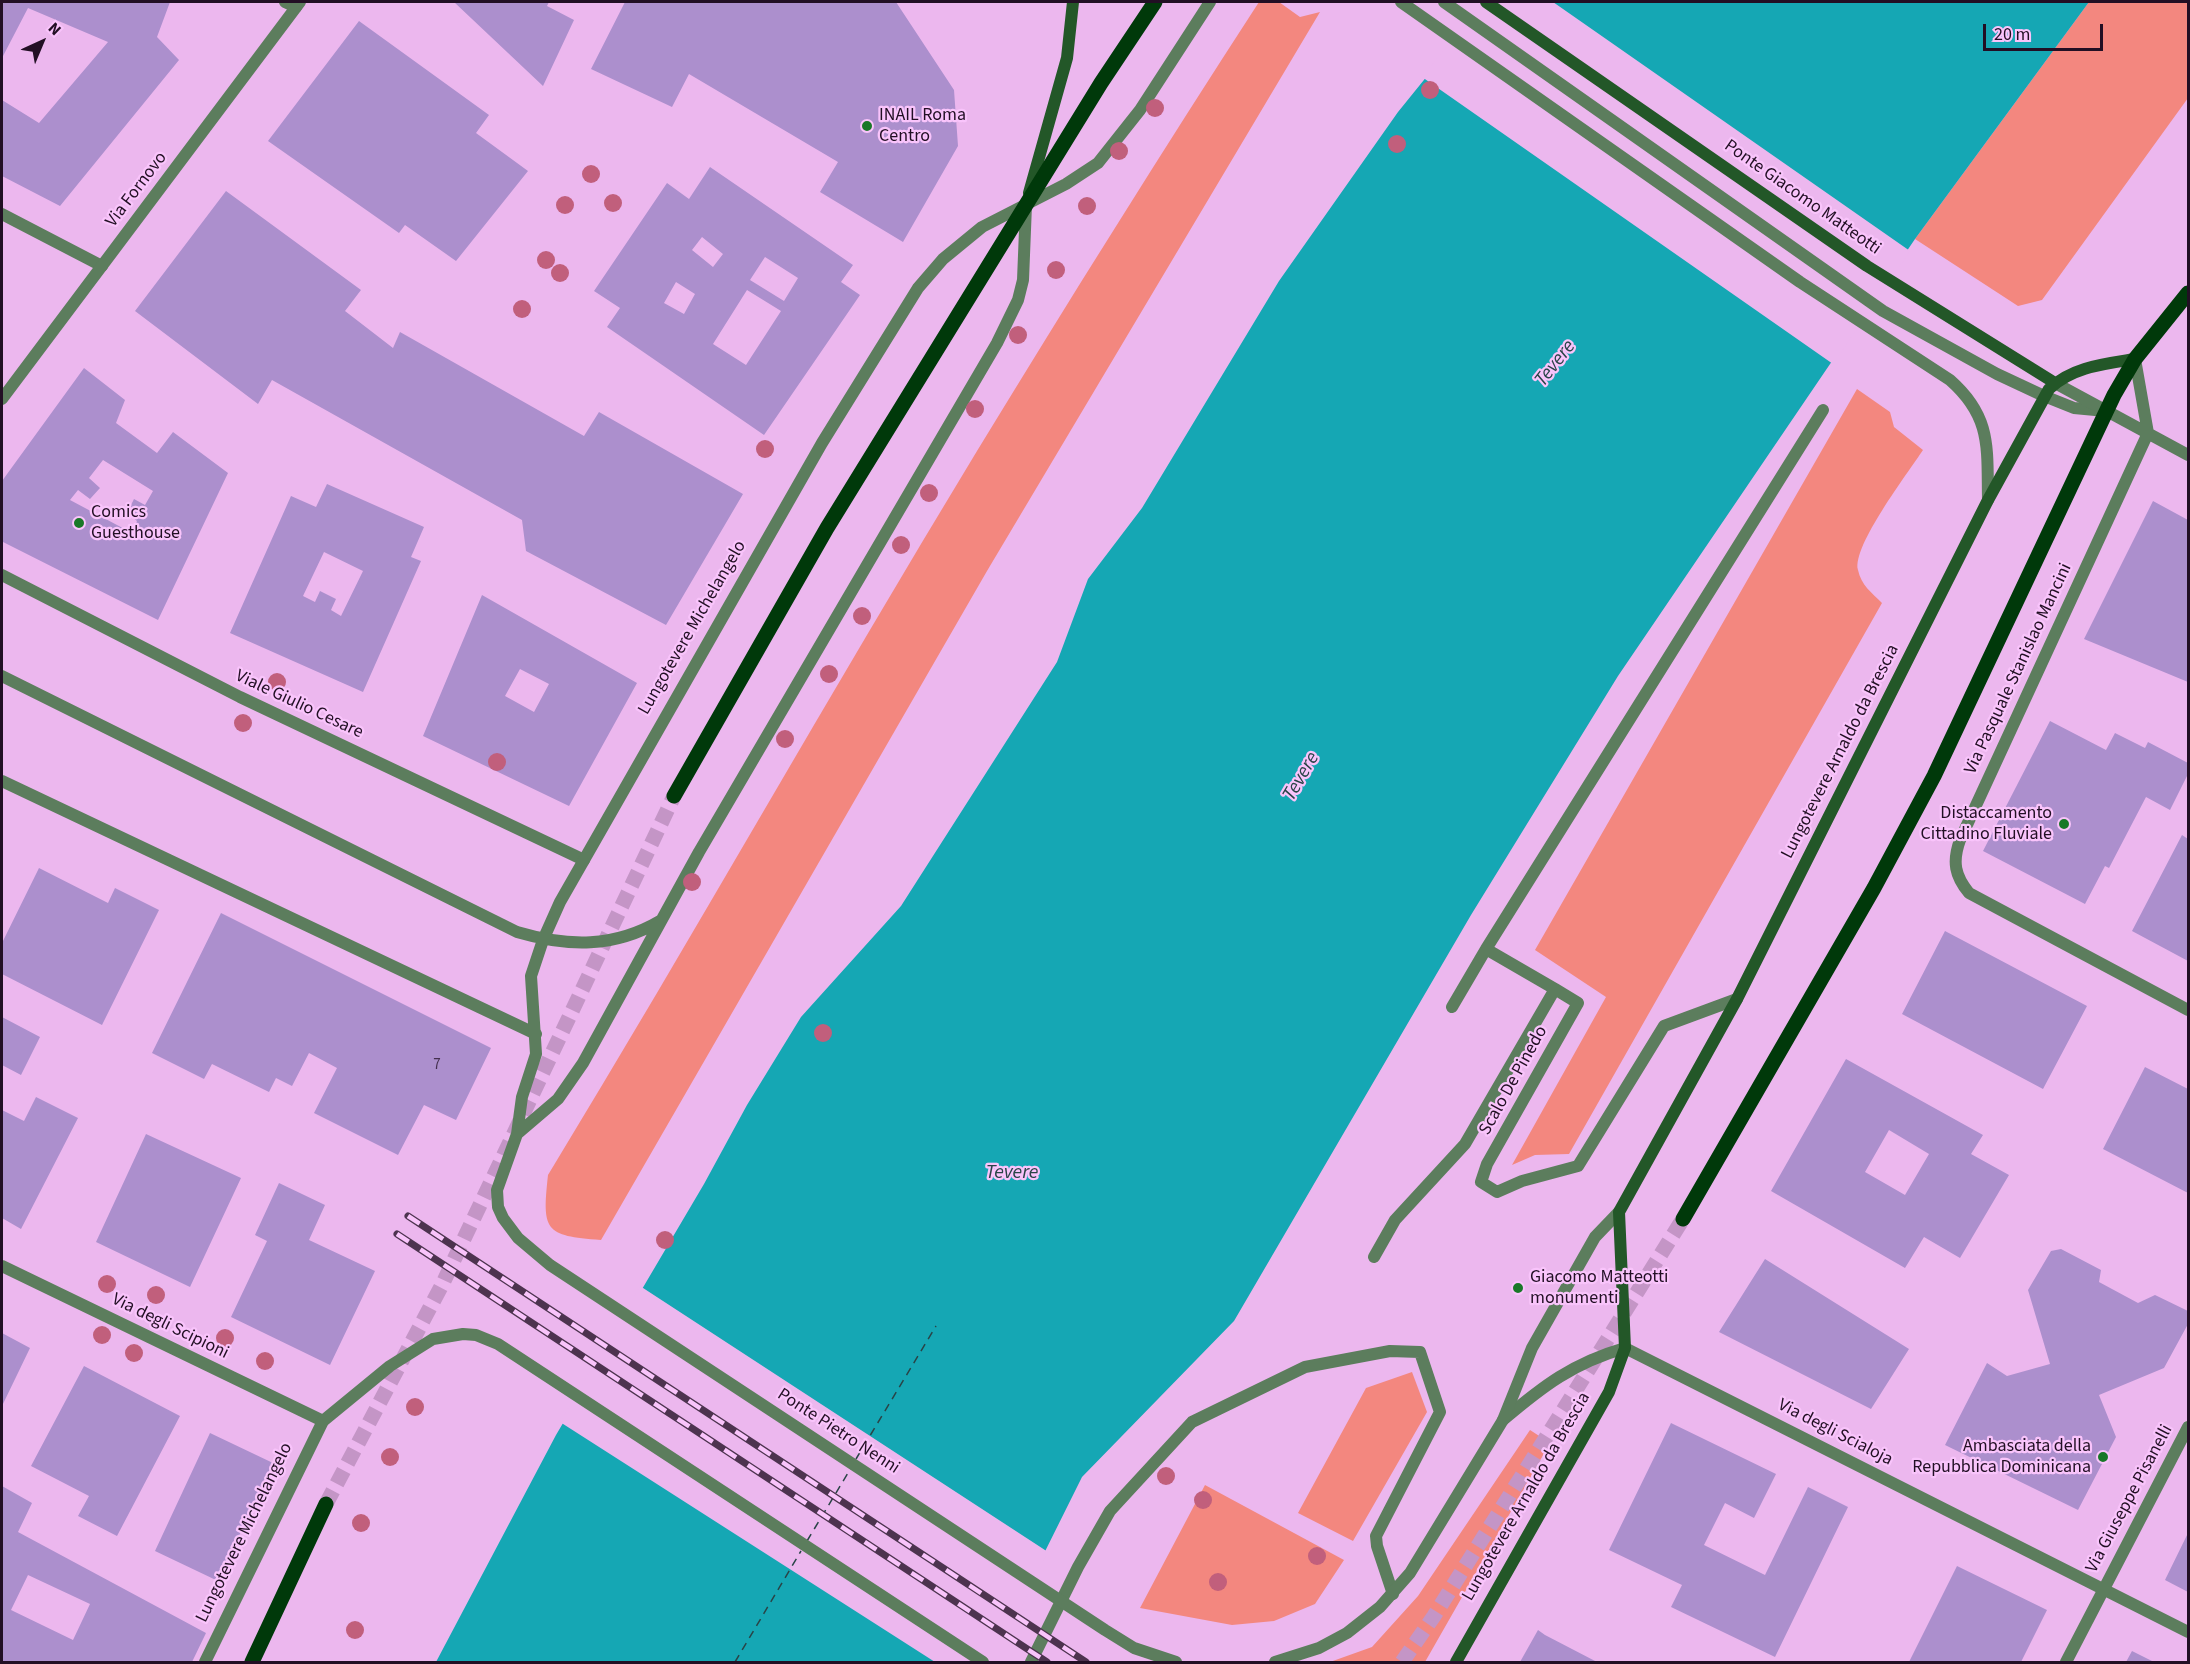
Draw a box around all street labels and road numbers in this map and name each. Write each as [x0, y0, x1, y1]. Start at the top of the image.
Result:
street label: Ponte Giacomo Matteotti [1720, 136, 1884, 260]
street label: Via Fornovo [102, 148, 172, 232]
street label: Lungotevere Michelangelo [634, 537, 752, 719]
street label: Via Pasquale Stanislao Mancini [1961, 560, 2077, 778]
street label: Lungotevere Arnaldo da Brescia [1777, 641, 1905, 863]
street label: Viale Giulio Cesare [232, 666, 366, 744]
street label: Scalo De Pinedo [1475, 1023, 1553, 1139]
street label: Via degli Scipioni [108, 1289, 232, 1365]
street label: Ponte Pietro Nenni [773, 1384, 903, 1480]
street label: Lungotevere Arnaldo da Brescia [1458, 1389, 1596, 1605]
street label: Via degli Scialoja [1774, 1395, 1896, 1471]
street label: Via Giuseppe Pisanelli [2082, 1421, 2178, 1577]
street label: Lungotevere Michelangelo [192, 1440, 298, 1626]

